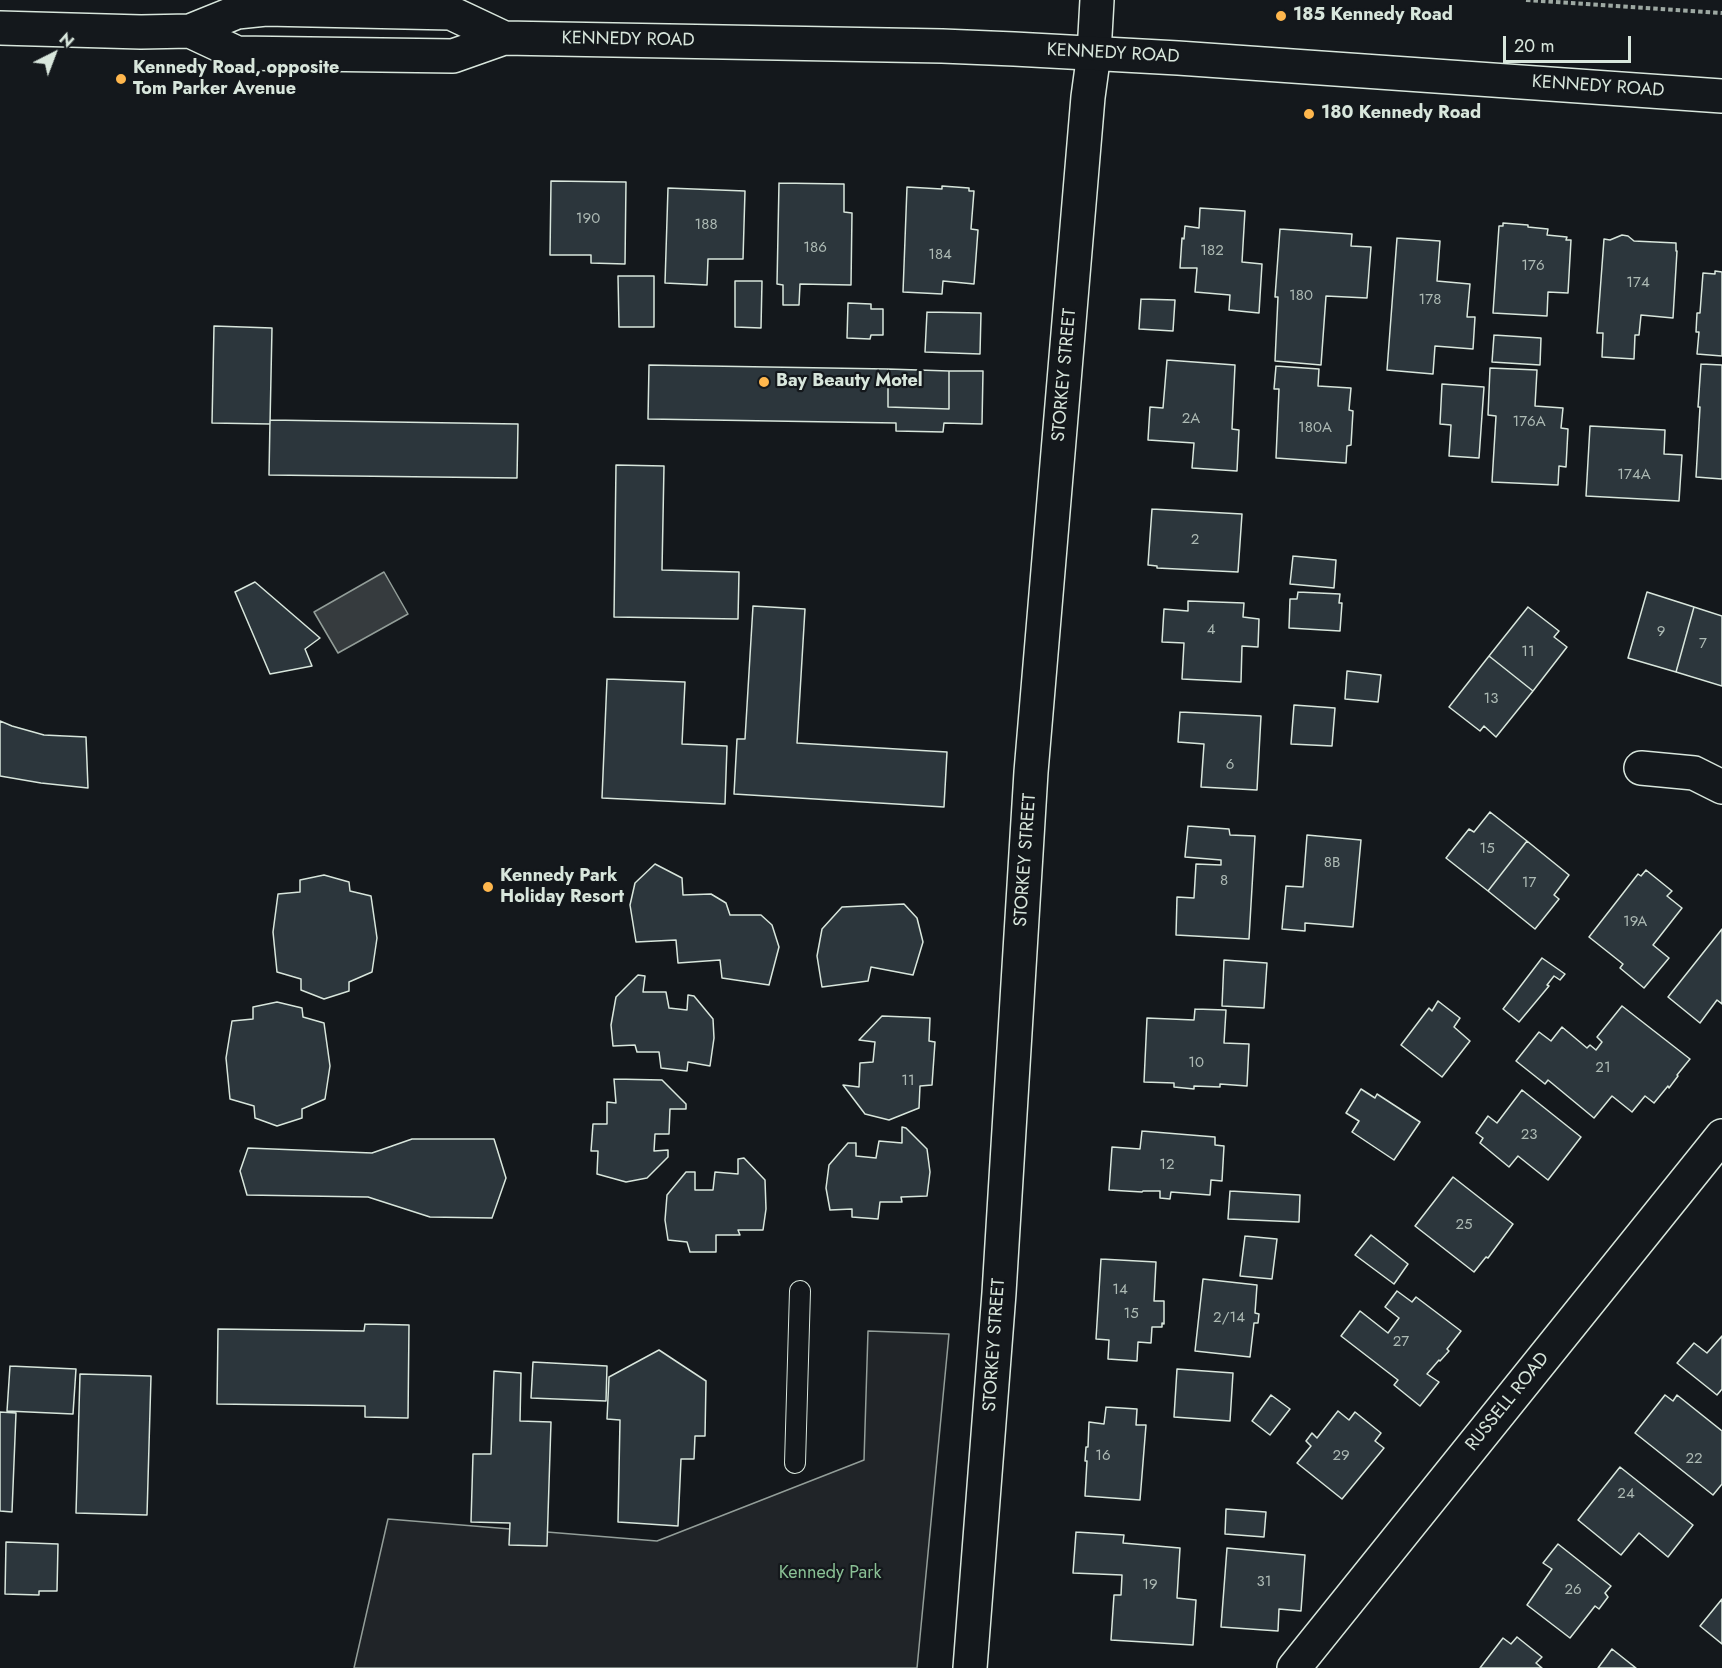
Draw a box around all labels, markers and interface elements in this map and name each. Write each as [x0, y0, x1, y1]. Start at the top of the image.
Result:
place label: 185 Kennedy Road [1293, 5, 1453, 27]
marker: 185 Kennedy Road [1274, 9, 1288, 23]
north arrow [24, 24, 84, 84]
scale bar [1506, 24, 1634, 62]
text: N [54, 27, 79, 53]
street label: KENNEDY ROAD [561, 28, 695, 52]
text: 20 m [1514, 33, 1554, 59]
street label: KENNEDY ROAD [1046, 40, 1180, 68]
place label: Kennedy Road, opposite Tom Parker Avenue [133, 58, 339, 100]
marker: Kennedy Road, opposite Tom Parker Avenue [114, 72, 128, 86]
street label: KENNEDY ROAD [1531, 72, 1665, 102]
place label: 180 Kennedy Road [1321, 103, 1481, 125]
marker: 180 Kennedy Road [1302, 107, 1316, 121]
house number: 190 [576, 210, 600, 228]
house number: 188 [694, 216, 718, 234]
house number: 186 [803, 239, 827, 257]
house number: 182 [1200, 242, 1224, 260]
house number: 184 [928, 246, 952, 264]
house number: 176 [1521, 257, 1545, 275]
house number: 174 [1626, 274, 1650, 292]
house number: 180 [1289, 287, 1313, 305]
house number: 178 [1419, 291, 1441, 309]
street label: STORKEY STREET [1048, 307, 1082, 443]
place label: Bay Beauty Motel [776, 371, 923, 393]
marker: Bay Beauty Motel [757, 375, 771, 389]
house number: 2A [1182, 410, 1200, 428]
house number: 176A [1512, 413, 1546, 431]
house number: 180A [1298, 419, 1332, 437]
house number: 174A [1617, 466, 1651, 484]
house number: 2 [1191, 531, 1199, 549]
house number: 4 [1207, 621, 1215, 639]
house number: 9 [1657, 623, 1665, 641]
house number: 7 [1699, 635, 1707, 653]
house number: 11 [1521, 643, 1535, 661]
house number: 13 [1484, 690, 1498, 708]
house number: 6 [1226, 756, 1234, 774]
street label: STORKEY STREET [1011, 793, 1041, 927]
house number: 15 [1479, 840, 1495, 858]
house number: 8B [1324, 854, 1340, 872]
place label: Kennedy Park Holiday Resort [500, 866, 624, 908]
house number: 8 [1220, 872, 1228, 890]
house number: 17 [1522, 874, 1536, 892]
marker: Kennedy Park Holiday Resort [481, 880, 495, 894]
house number: 19A [1623, 913, 1647, 931]
house number: 10 [1188, 1054, 1204, 1072]
house number: 21 [1595, 1059, 1611, 1077]
house number: 11 [901, 1072, 915, 1090]
house number: 23 [1521, 1126, 1537, 1144]
house number: 12 [1159, 1156, 1175, 1174]
house number: 25 [1456, 1216, 1472, 1234]
street label: STORKEY STREET [980, 1278, 1010, 1412]
house number: 14 [1112, 1281, 1128, 1299]
house number: 15 [1123, 1305, 1139, 1323]
house number: 2/14 [1213, 1309, 1245, 1327]
house number: 27 [1393, 1333, 1409, 1351]
street label: RUSSELL ROAD [1462, 1348, 1554, 1456]
house number: 16 [1095, 1447, 1111, 1465]
house number: 29 [1332, 1447, 1350, 1465]
house number: 22 [1685, 1450, 1703, 1468]
house number: 24 [1617, 1485, 1635, 1503]
park label: Kennedy Park [779, 1563, 881, 1585]
house number: 31 [1257, 1573, 1271, 1591]
house number: 19 [1142, 1576, 1158, 1594]
house number: 26 [1564, 1581, 1582, 1599]

